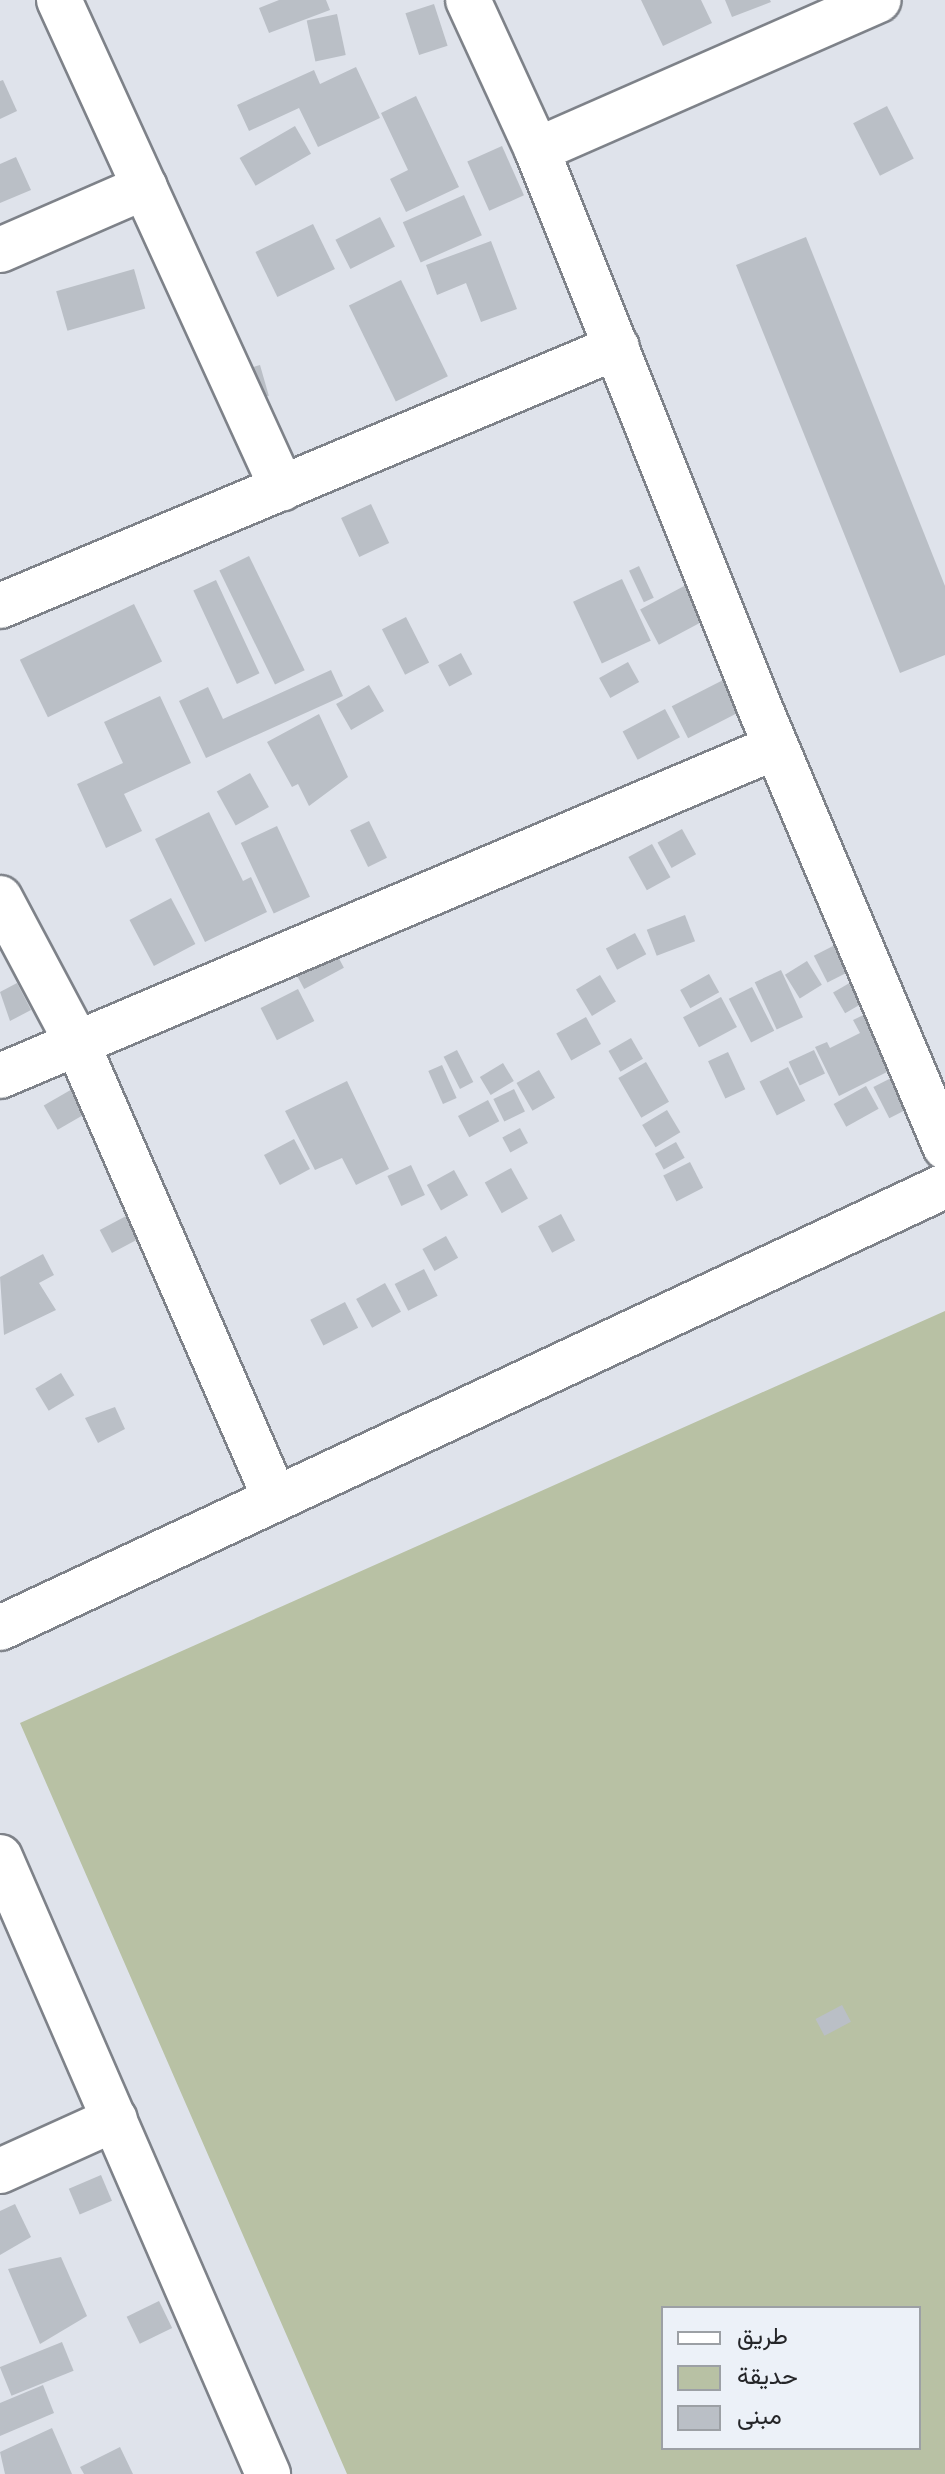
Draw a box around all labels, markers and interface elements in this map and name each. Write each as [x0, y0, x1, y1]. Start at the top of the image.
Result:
legend [661, 2306, 921, 2450]
text: طريق [737, 2320, 788, 2349]
text: حديقة [737, 2360, 798, 2389]
text: مبنى [737, 2400, 782, 2429]

